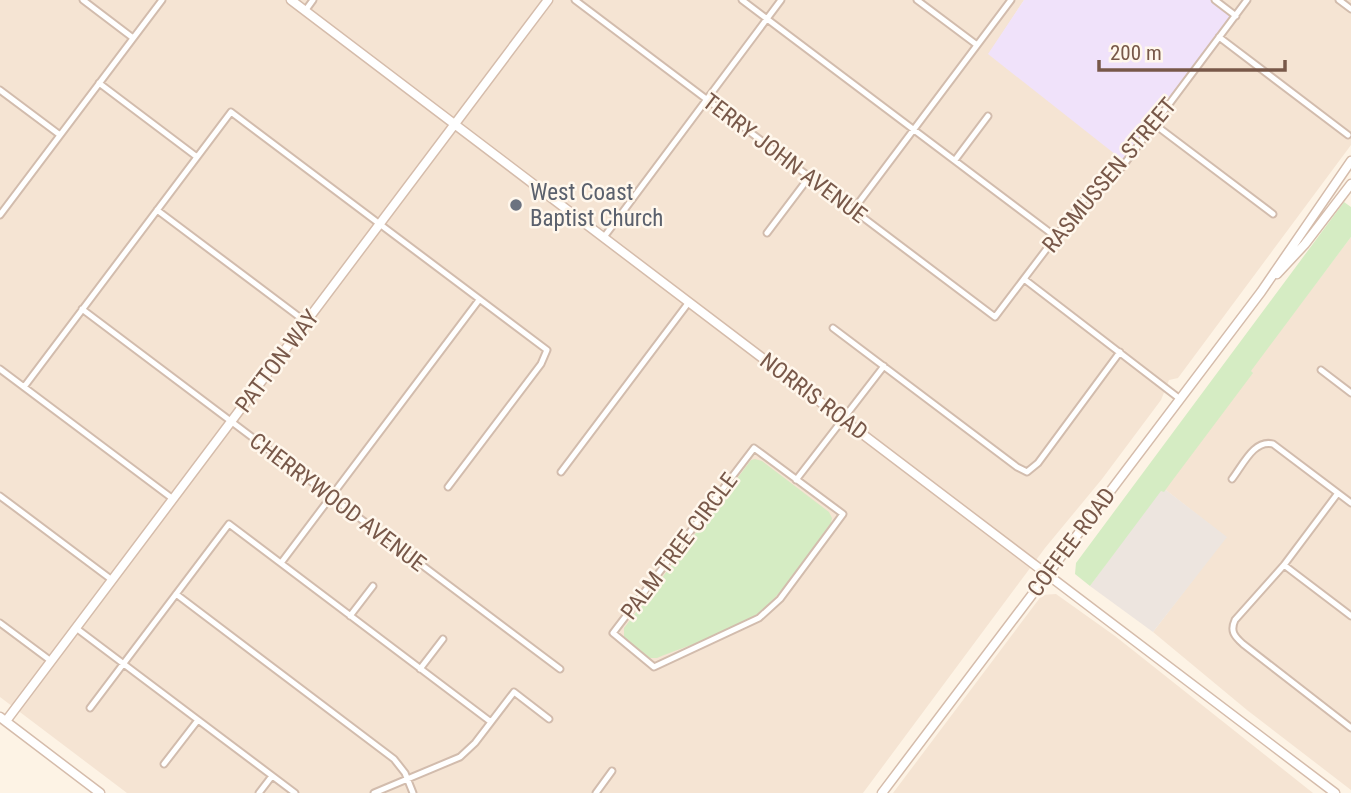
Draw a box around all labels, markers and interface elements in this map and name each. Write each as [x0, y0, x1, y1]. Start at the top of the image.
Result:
scale bar [1099, 28, 1284, 72]
text: 200 m [1110, 41, 1162, 65]
street label: TERRY JOHN AVENUE [697, 88, 872, 229]
street label: RASMUSSEN STREET [1037, 92, 1182, 258]
place label: West Coast Baptist Church [530, 179, 663, 232]
marker: West Coast Baptist Church [508, 197, 524, 213]
street label: PATTON WAY [230, 305, 325, 418]
street label: NORRIS ROAD [755, 347, 873, 446]
street label: CHERRYWOOD AVENUE [244, 427, 431, 577]
street label: PALM TREE CIRCLE [616, 468, 743, 625]
street label: COFFEE ROAD [1022, 483, 1121, 602]

